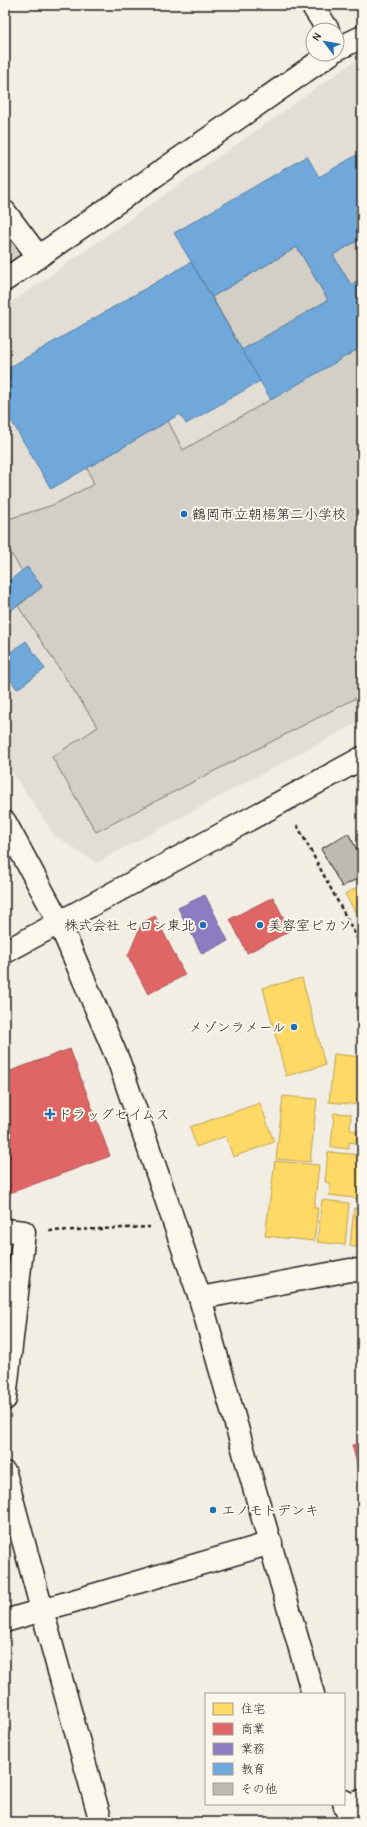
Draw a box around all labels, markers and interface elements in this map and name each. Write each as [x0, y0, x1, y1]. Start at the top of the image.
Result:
north arrow [305, 22, 345, 62]
text: N [310, 30, 324, 43]
place label: 鶴岡市立朝楊第二小学校 [192, 506, 346, 523]
marker: 鶴岡市立朝楊第二小学校 [179, 509, 189, 519]
place label: 株式会社 セロン東北 [64, 917, 195, 934]
place label: 美容室ピカソ [268, 917, 352, 934]
marker: 株式会社 セロン東北 [198, 920, 208, 930]
marker: 美容室ピカソ [255, 920, 265, 930]
place label: メゾンラメール [189, 1019, 286, 1036]
marker: メゾンラメール [289, 1022, 299, 1032]
place label: ドラッグセイムス [58, 1106, 169, 1123]
marker: ドラッグセイムス [45, 1109, 55, 1119]
place label: エノモトデンキ [221, 1502, 319, 1519]
marker: エノモトデンキ [208, 1505, 218, 1515]
legend [205, 1693, 345, 1805]
text: 住宅 [241, 1702, 265, 1716]
text: 商業 [241, 1722, 265, 1736]
text: 業務 [241, 1742, 265, 1756]
text: 教育 [241, 1762, 265, 1776]
text: その他 [241, 1782, 277, 1796]

